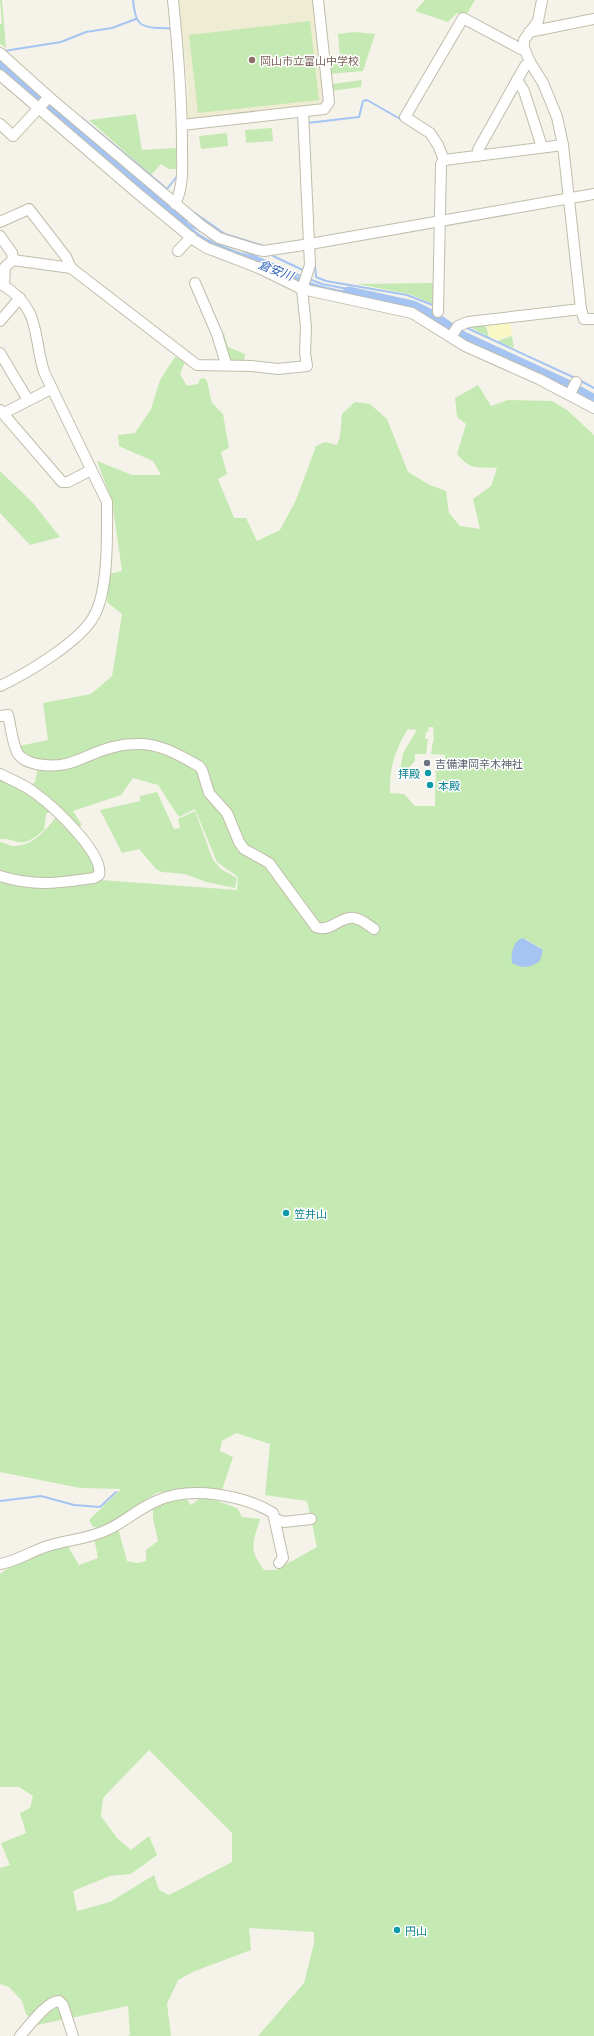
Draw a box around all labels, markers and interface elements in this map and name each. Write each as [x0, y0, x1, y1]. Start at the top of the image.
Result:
place label: 岡山市立富山中学校 [260, 53, 359, 68]
marker: 岡山市立富山中学校 [247, 55, 257, 65]
water label: 倉安川 [256, 256, 298, 285]
place label: 吉備津岡辛木神社 [435, 756, 523, 771]
marker: 吉備津岡辛木神社 [422, 758, 432, 768]
place label: 拝殿 [398, 766, 420, 781]
marker: 拝殿 [423, 768, 433, 778]
place label: 本殿 [438, 778, 460, 793]
marker: 本殿 [425, 780, 435, 790]
place label: 笠井山 [294, 1206, 327, 1221]
marker: 笠井山 [281, 1208, 291, 1218]
place label: 円山 [405, 1923, 427, 1938]
marker: 円山 [392, 1925, 402, 1935]

